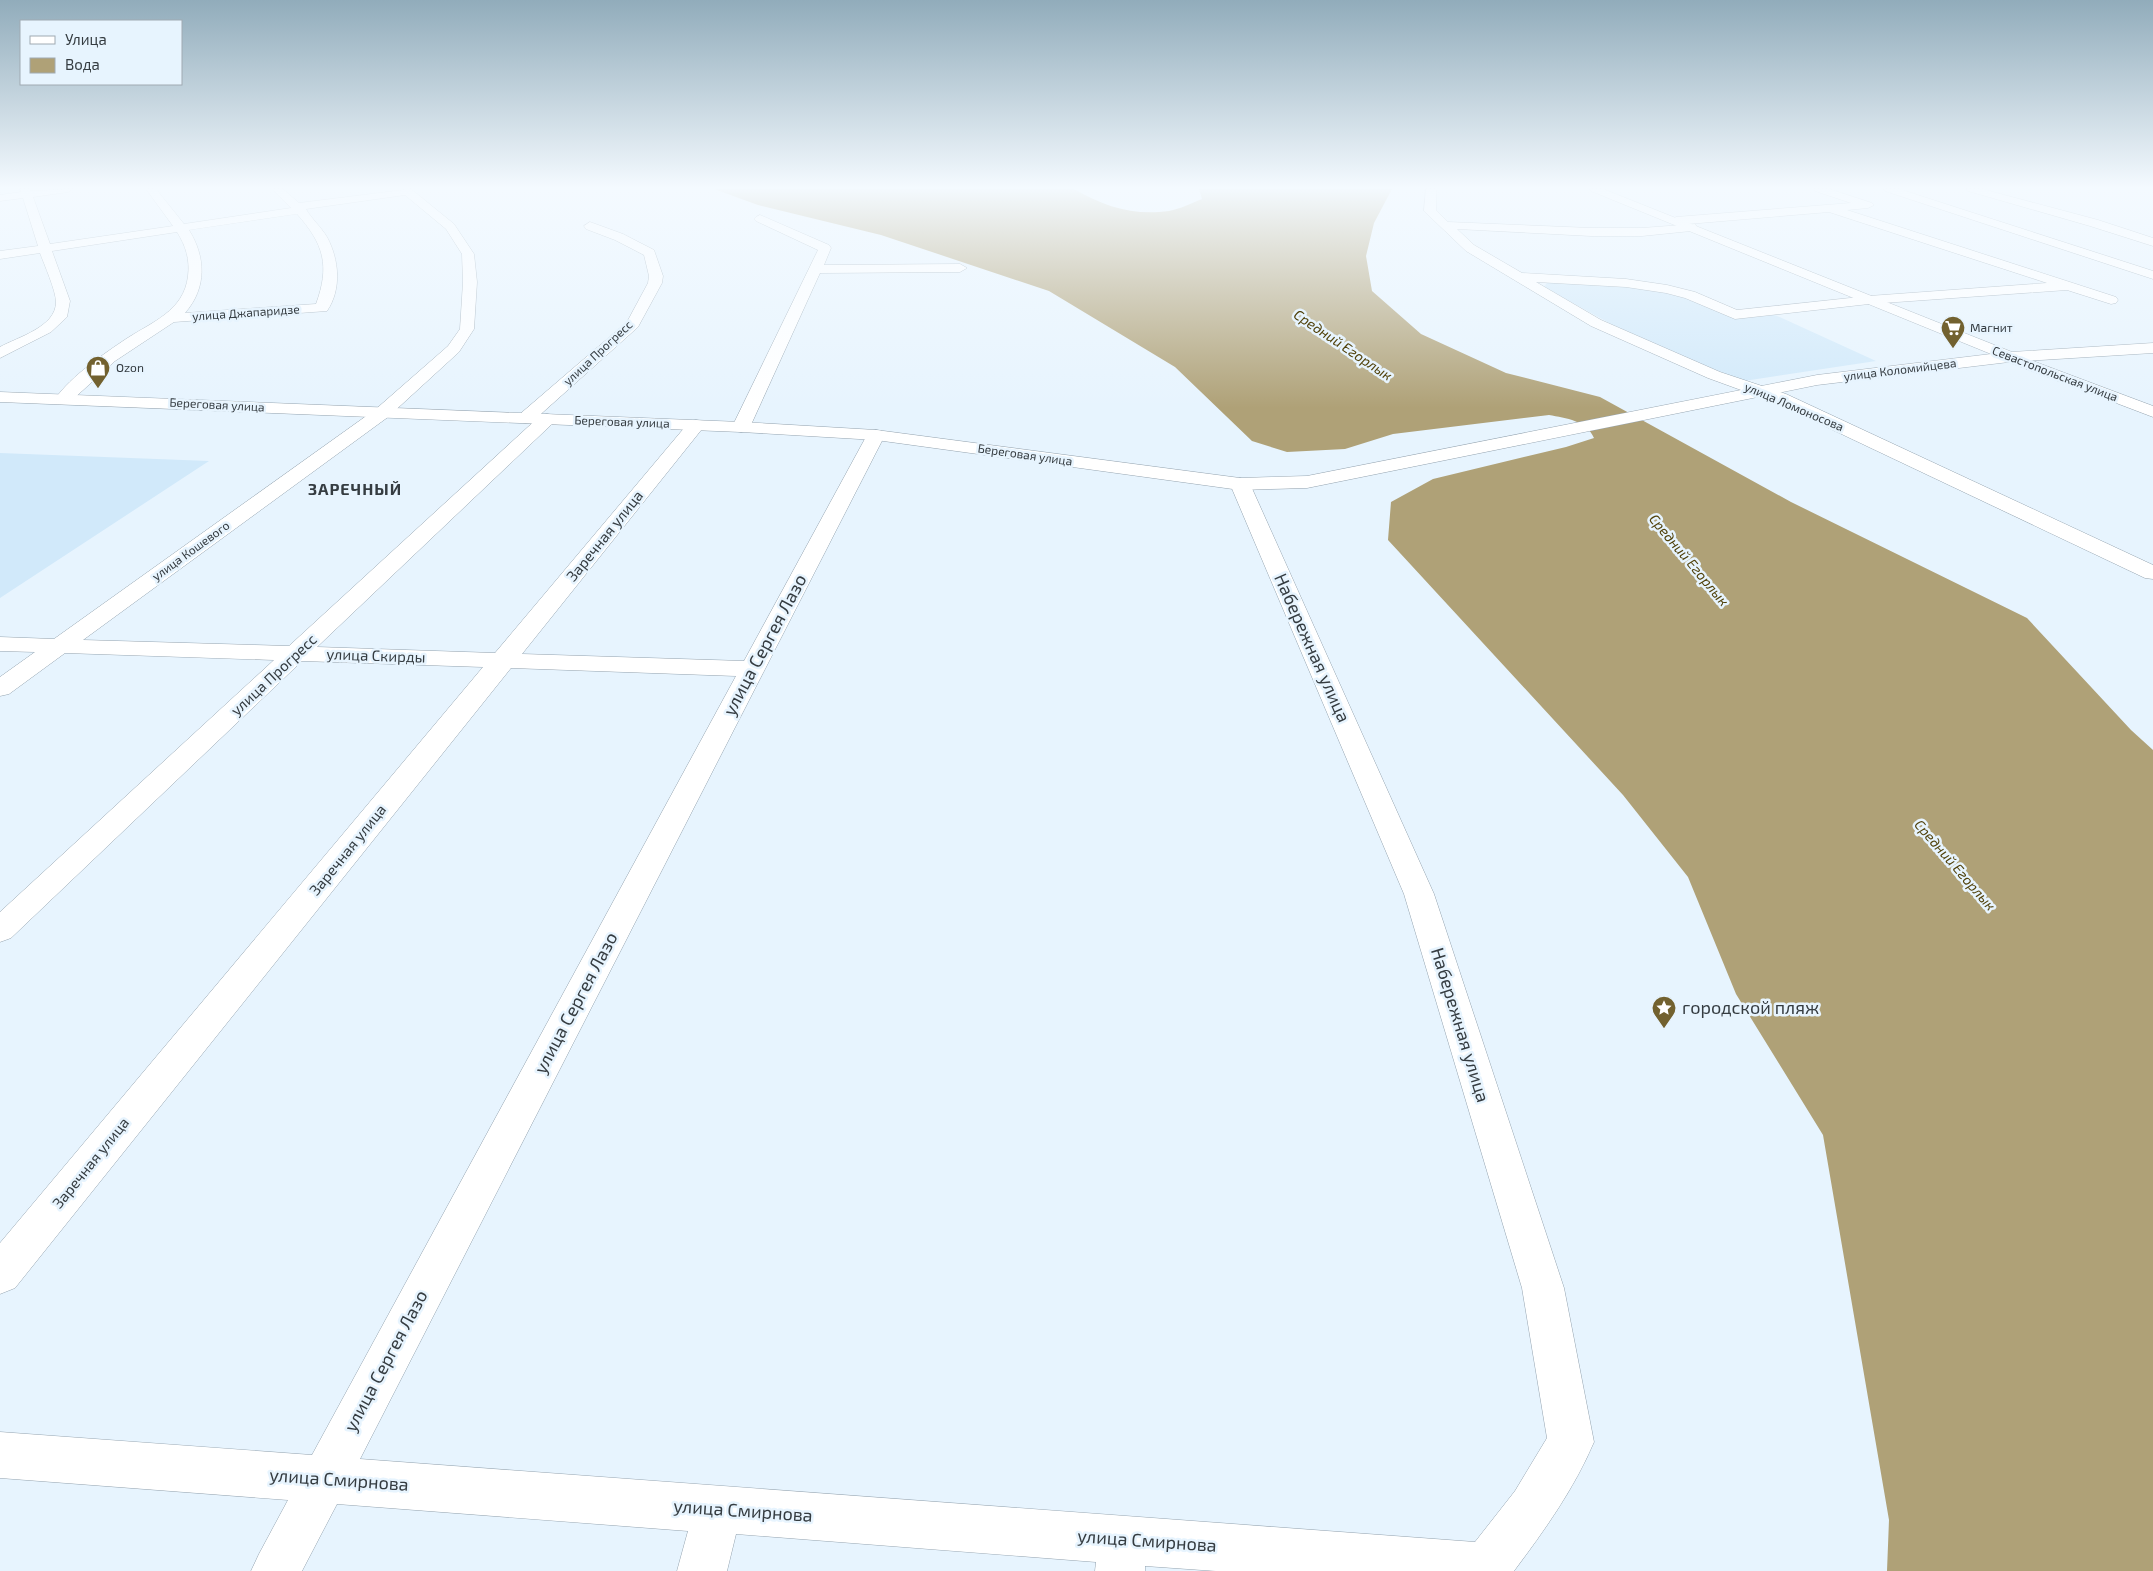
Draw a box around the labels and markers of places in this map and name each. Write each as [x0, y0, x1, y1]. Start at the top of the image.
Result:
supermarket icon: Магнит [1940, 315, 1966, 349]
place label: Магнит [1970, 320, 2013, 334]
shop icon: Ozon [85, 355, 111, 389]
place label: Ozon [116, 360, 144, 374]
place icon: городской пляж [1651, 995, 1677, 1029]
place label: городской пляж [1682, 996, 1819, 1018]

